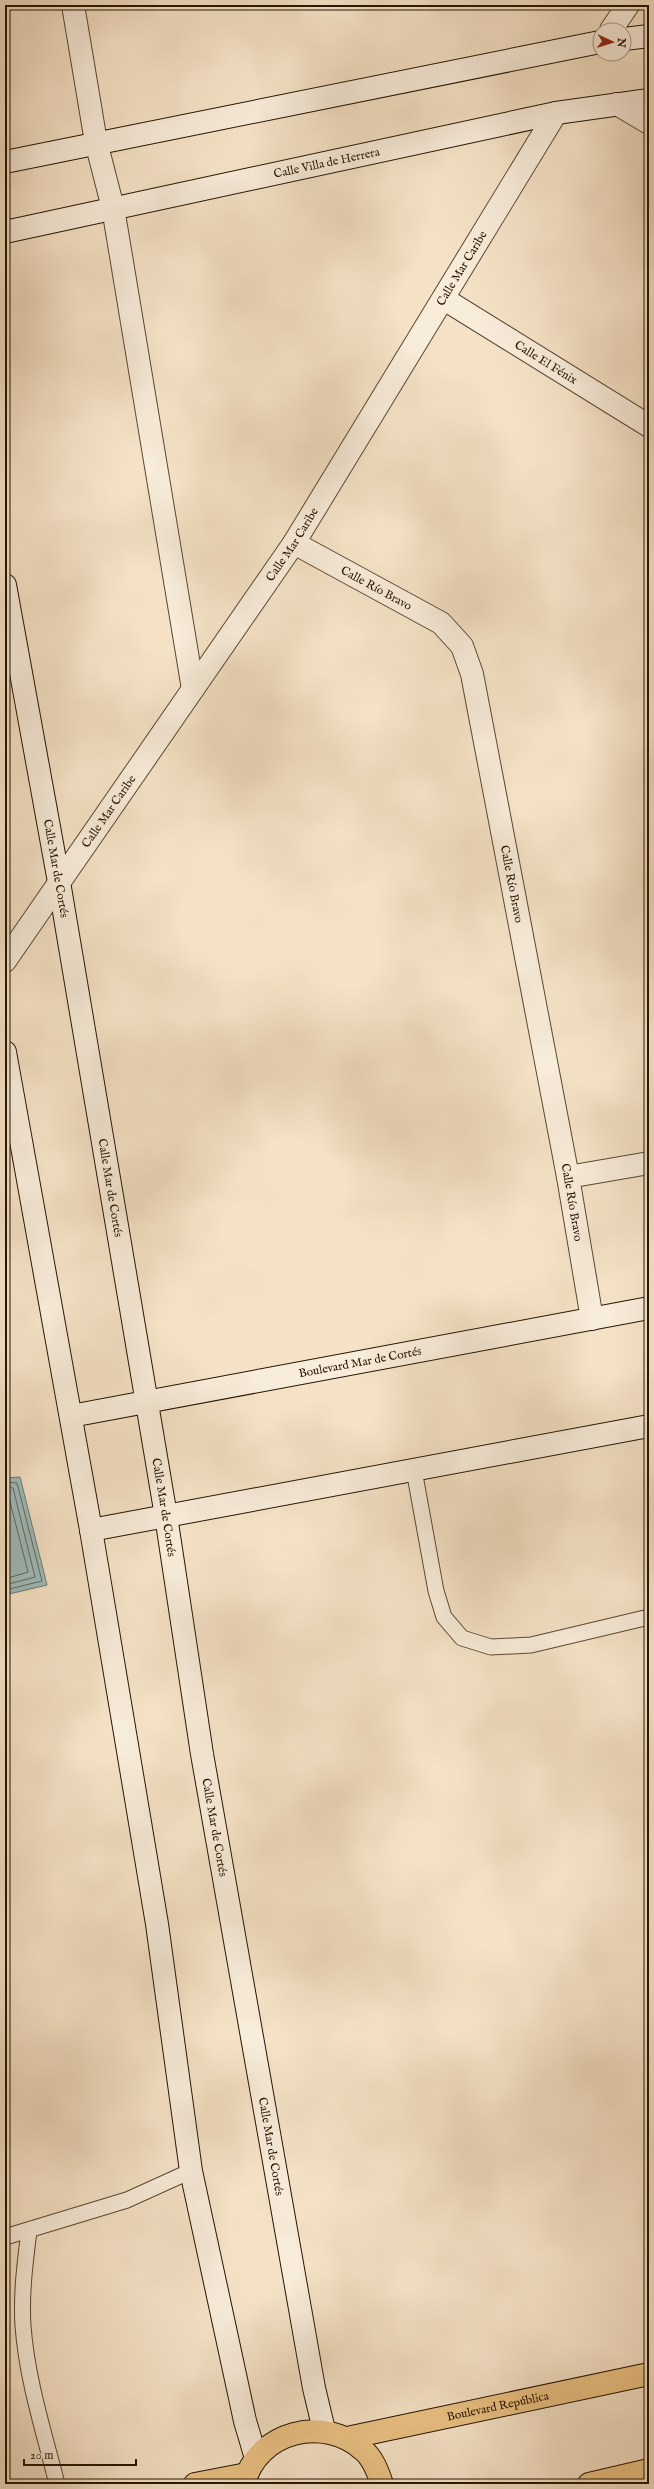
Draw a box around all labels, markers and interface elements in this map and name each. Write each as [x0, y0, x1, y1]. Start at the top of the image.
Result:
north arrow [592, 22, 632, 62]
text: N [614, 36, 628, 48]
street label: Calle Villa de Herrera [272, 144, 382, 182]
street label: Calle Mar Caribe [433, 228, 491, 309]
street label: Calle El Fénix [512, 337, 580, 388]
street label: Calle Mar Caribe [263, 504, 322, 584]
street label: Calle Río Bravo [338, 563, 415, 614]
street label: Calle Mar Caribe [79, 772, 140, 851]
street label: Calle Mar de Cortés [40, 818, 72, 919]
street label: Calle Río Bravo [497, 844, 526, 925]
street label: Calle Mar de Cortés [94, 1137, 126, 1238]
street label: Calle Río Bravo [558, 1162, 586, 1243]
street label: Boulevard Mar de Cortés [297, 1344, 423, 1381]
street label: Calle Mar de Cortés [148, 1457, 179, 1558]
street label: Calle Mar de Cortés [198, 1777, 231, 1878]
street label: Calle Mar de Cortés [255, 2096, 287, 2197]
street label: Boulevard República [445, 2388, 551, 2425]
scale bar [24, 2441, 136, 2467]
text: 20 m [30, 2448, 53, 2463]

